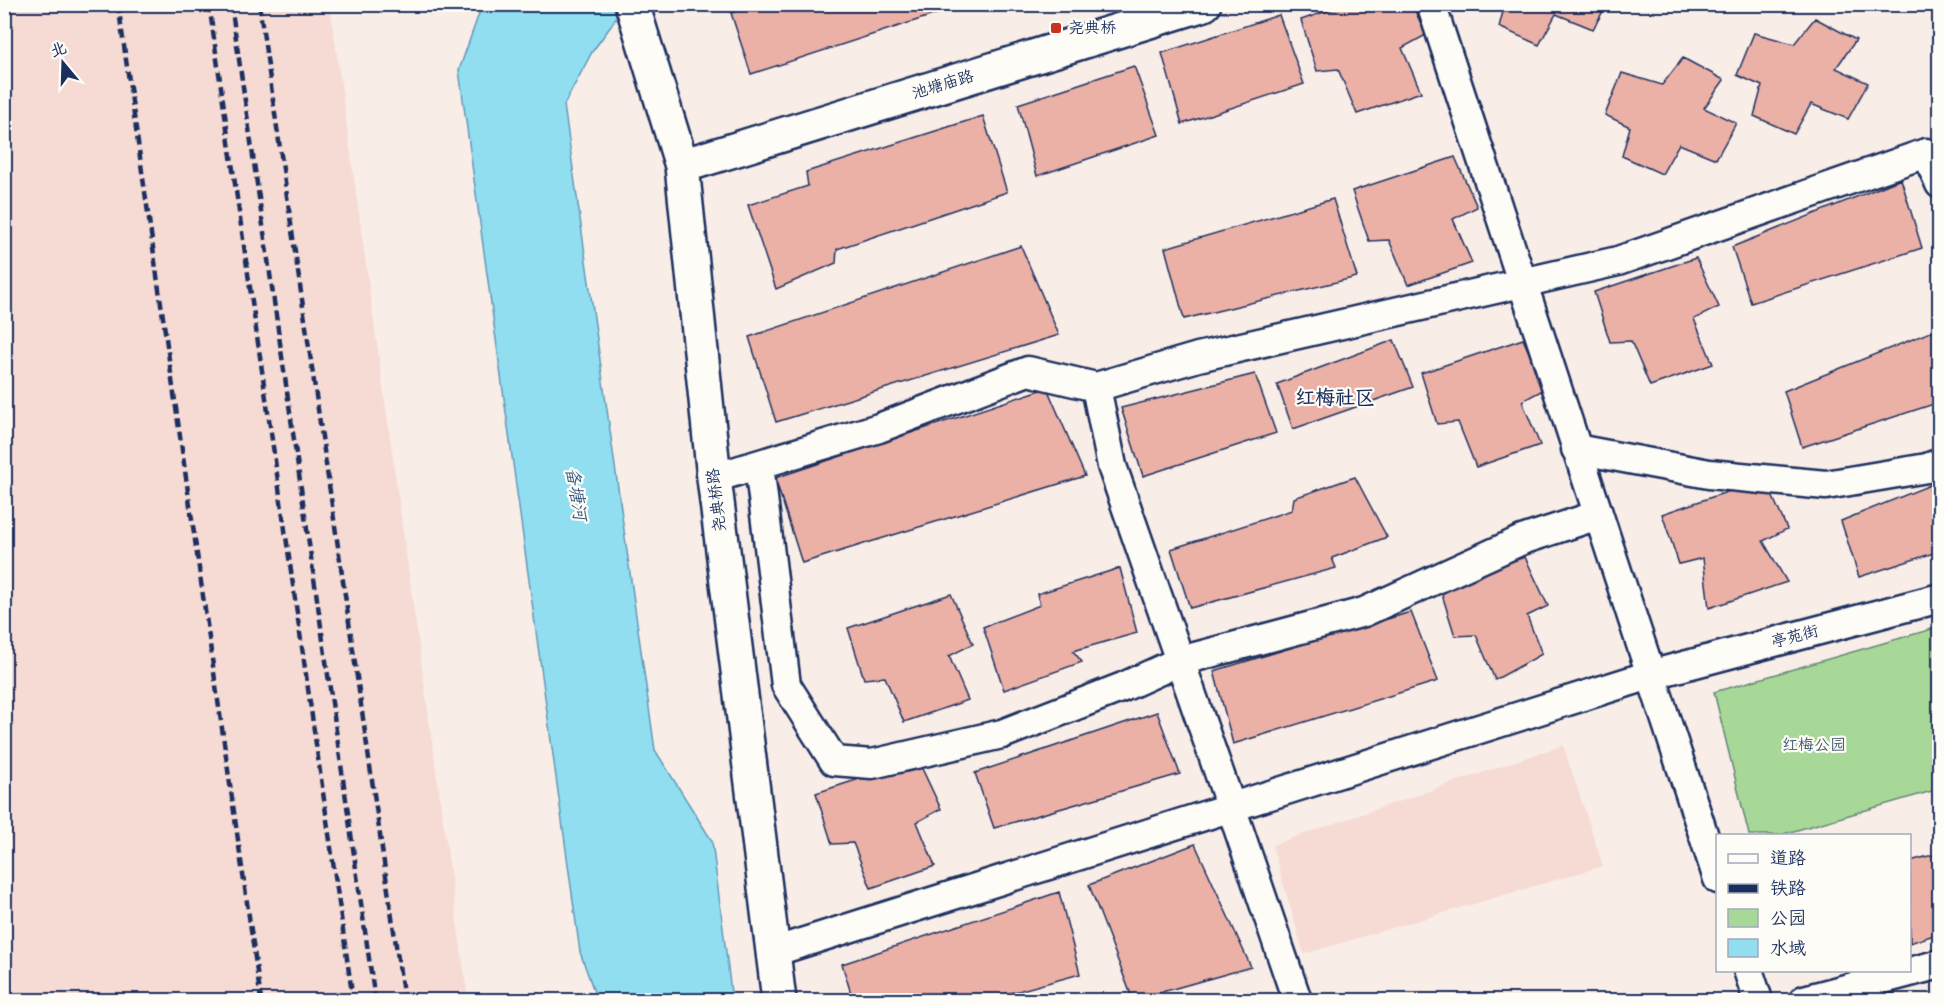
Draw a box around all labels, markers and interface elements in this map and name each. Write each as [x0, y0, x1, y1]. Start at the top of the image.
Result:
place label: 尧典桥 [1068, 16, 1116, 41]
marker: 尧典桥 [1049, 21, 1063, 35]
north arrow [33, 33, 93, 93]
text: 北 [47, 36, 70, 65]
street label: 池塘庙路 [909, 64, 977, 106]
district label: 红梅社区 [1295, 383, 1375, 415]
water label: 备塘河 [556, 465, 594, 526]
street label: 尧典桥路 [701, 467, 733, 533]
street label: 亭苑街 [1769, 619, 1821, 655]
park label: 红梅公园 [1782, 733, 1846, 758]
legend [1716, 834, 1911, 972]
text: 道路 [1770, 845, 1806, 874]
text: 铁路 [1770, 875, 1806, 904]
text: 公园 [1770, 905, 1806, 934]
text: 水域 [1770, 935, 1806, 964]

